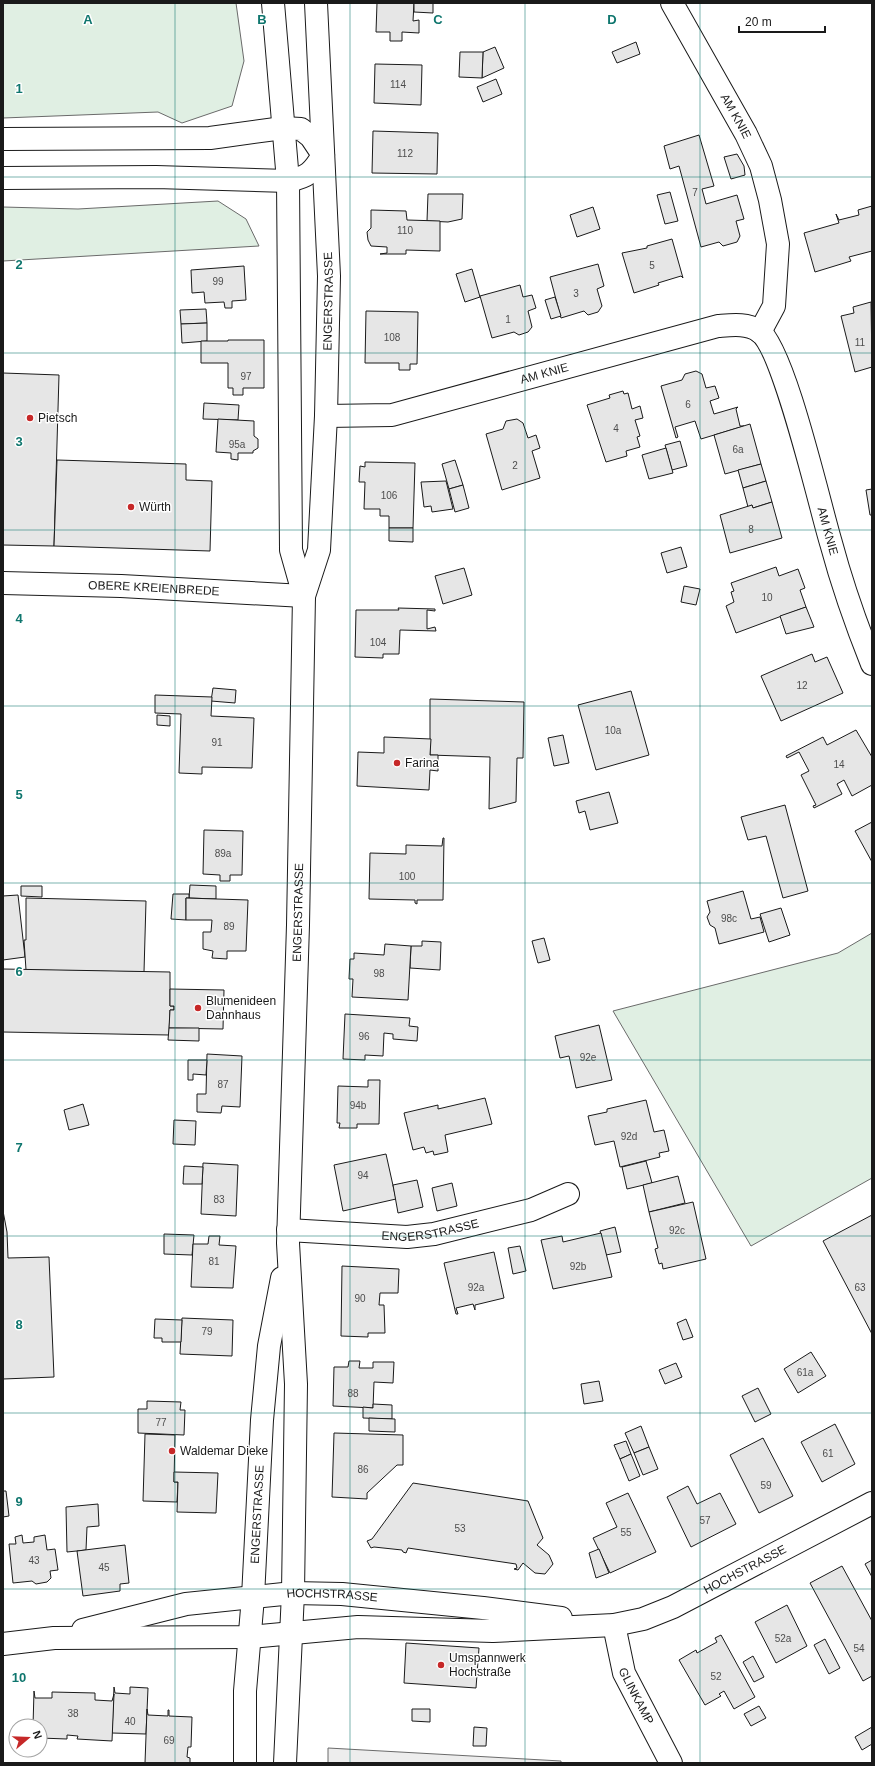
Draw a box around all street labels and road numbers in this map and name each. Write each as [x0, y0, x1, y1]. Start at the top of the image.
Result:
street label: AM KNIE [718, 91, 754, 141]
street label: ENGERSTRASSE [320, 252, 336, 351]
street label: AM KNIE [519, 360, 570, 387]
street label: AM KNIE [815, 505, 841, 557]
street label: OBERE KREIENBREDE [88, 578, 220, 598]
street label: ENGERSTRASSE [290, 863, 306, 962]
street label: ENGERSTRASSE [381, 1216, 480, 1244]
street label: ENGERSTRASSE [248, 1465, 267, 1564]
street label: HOCHSTRASSE [701, 1542, 789, 1597]
street label: HOCHSTRASSE [286, 1586, 378, 1605]
street label: GLINKAMP [616, 1667, 657, 1727]

